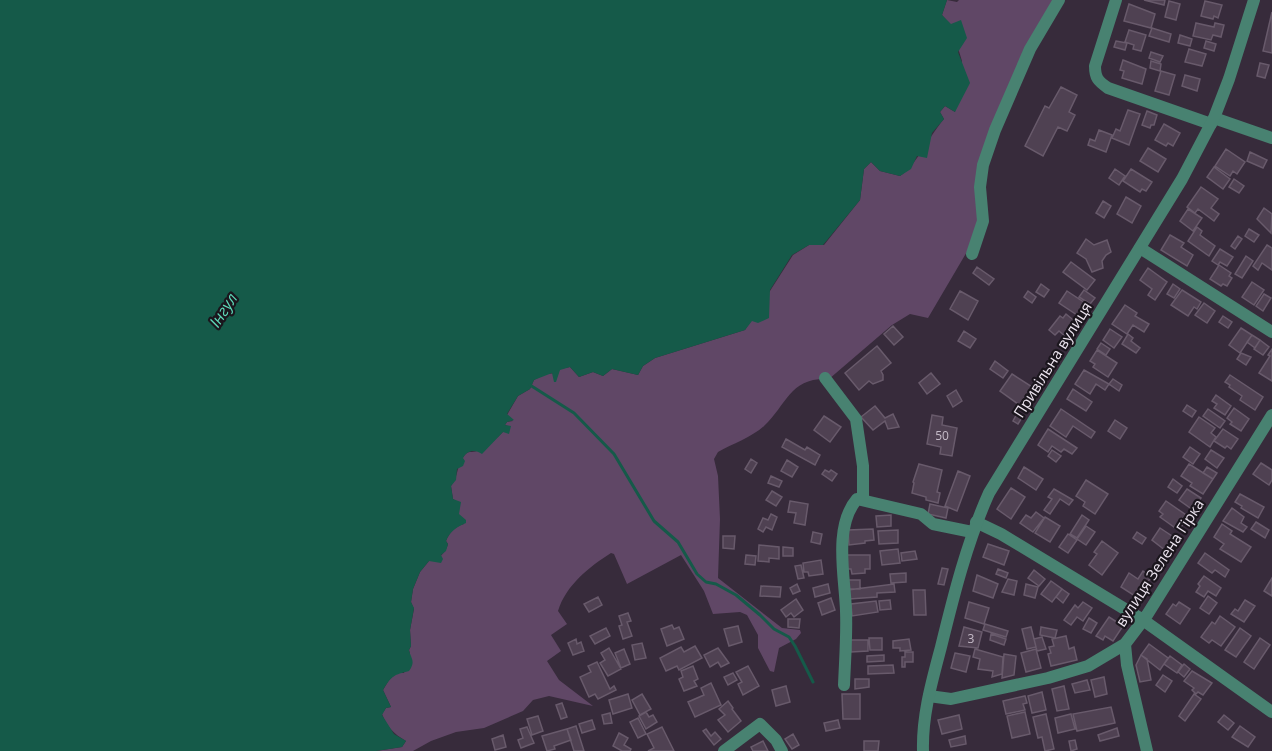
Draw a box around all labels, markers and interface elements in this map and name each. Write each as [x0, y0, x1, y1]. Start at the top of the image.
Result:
water label: Інгул [204, 288, 243, 332]
street label: Привільна вулиця [1008, 298, 1096, 421]
house number: 50 [935, 427, 949, 444]
street label: вулиця Зелена Гірка [1110, 495, 1208, 630]
house number: 3 [968, 630, 975, 647]

